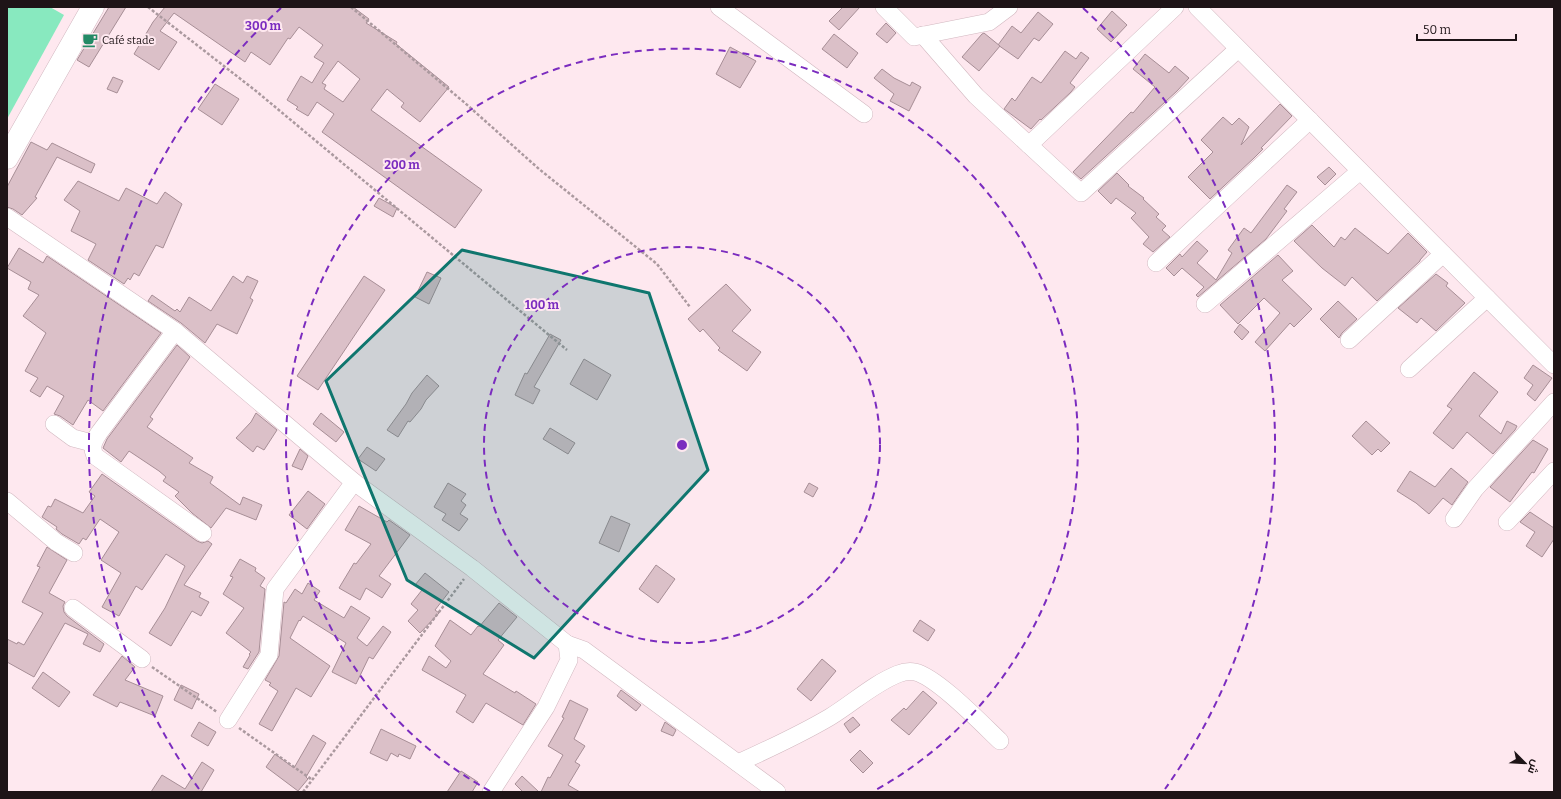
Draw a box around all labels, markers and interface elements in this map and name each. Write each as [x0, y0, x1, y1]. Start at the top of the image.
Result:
scale bar [1417, 16, 1516, 42]
text: 300 m [245, 19, 281, 33]
text: 50 m [1423, 23, 1452, 37]
cafe icon: Café stade [81, 31, 99, 49]
place label: Café stade [102, 34, 155, 47]
text: 200 m [384, 158, 420, 172]
text: 100 m [525, 298, 560, 312]
centre of rings [675, 438, 689, 452]
north arrow [1505, 743, 1545, 783]
text: ش [1525, 758, 1542, 776]

